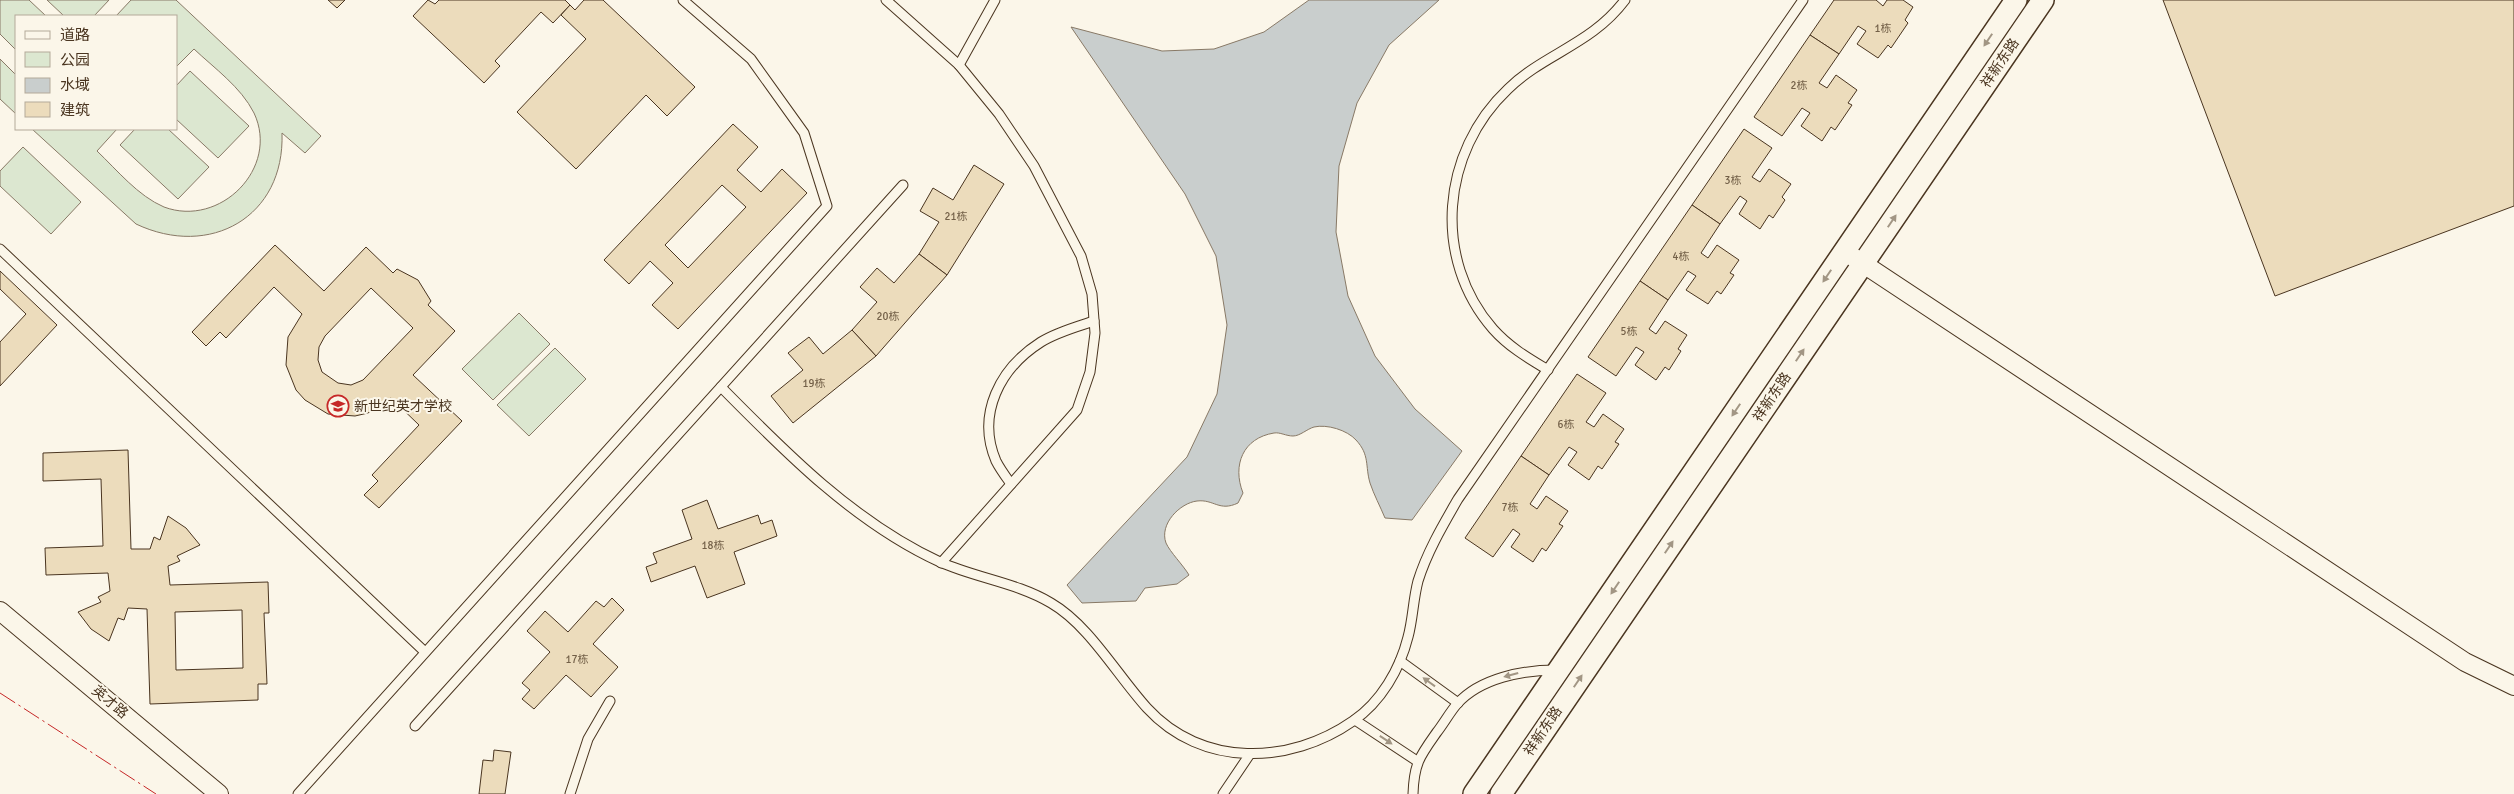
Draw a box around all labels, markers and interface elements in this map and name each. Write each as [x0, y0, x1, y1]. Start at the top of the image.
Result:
legend [15, 15, 178, 130]
house number: 1栋 [1875, 22, 1891, 35]
text: 道路 [60, 26, 90, 44]
one-way arrow [1983, 33, 1993, 47]
street label: 祥新东路 [1977, 35, 2023, 91]
text: 公园 [60, 51, 90, 69]
text: 水域 [60, 76, 90, 94]
house number: 2栋 [1791, 79, 1807, 92]
text: 建筑 [60, 101, 90, 119]
house number: 3栋 [1725, 174, 1741, 187]
house number: 21栋 [945, 210, 967, 223]
one-way arrow [1887, 214, 1897, 228]
house number: 4栋 [1673, 250, 1689, 263]
one-way arrow [1823, 269, 1832, 282]
house number: 20栋 [877, 310, 899, 323]
house number: 5栋 [1621, 325, 1637, 338]
one-way arrow [1795, 348, 1805, 362]
street label: 祥新东路 [1749, 369, 1795, 425]
house number: 19栋 [803, 377, 825, 390]
school or university icon: 新世纪英才学校 [326, 394, 350, 418]
place label: 新世纪英才学校 [354, 398, 452, 415]
one-way arrow [1731, 403, 1741, 417]
house number: 6栋 [1558, 418, 1574, 431]
house number: 7栋 [1502, 501, 1518, 514]
house number: 18栋 [702, 539, 724, 552]
one-way arrow [1664, 540, 1674, 554]
one-way arrow [1610, 581, 1620, 594]
house number: 17栋 [566, 653, 588, 666]
one-way arrow [1503, 672, 1518, 680]
one-way arrow [1573, 675, 1583, 688]
one-way arrow [1422, 677, 1436, 687]
street label: 英才路 [88, 682, 132, 722]
street label: 祥新东路 [1520, 703, 1566, 759]
one-way arrow [1379, 735, 1393, 745]

